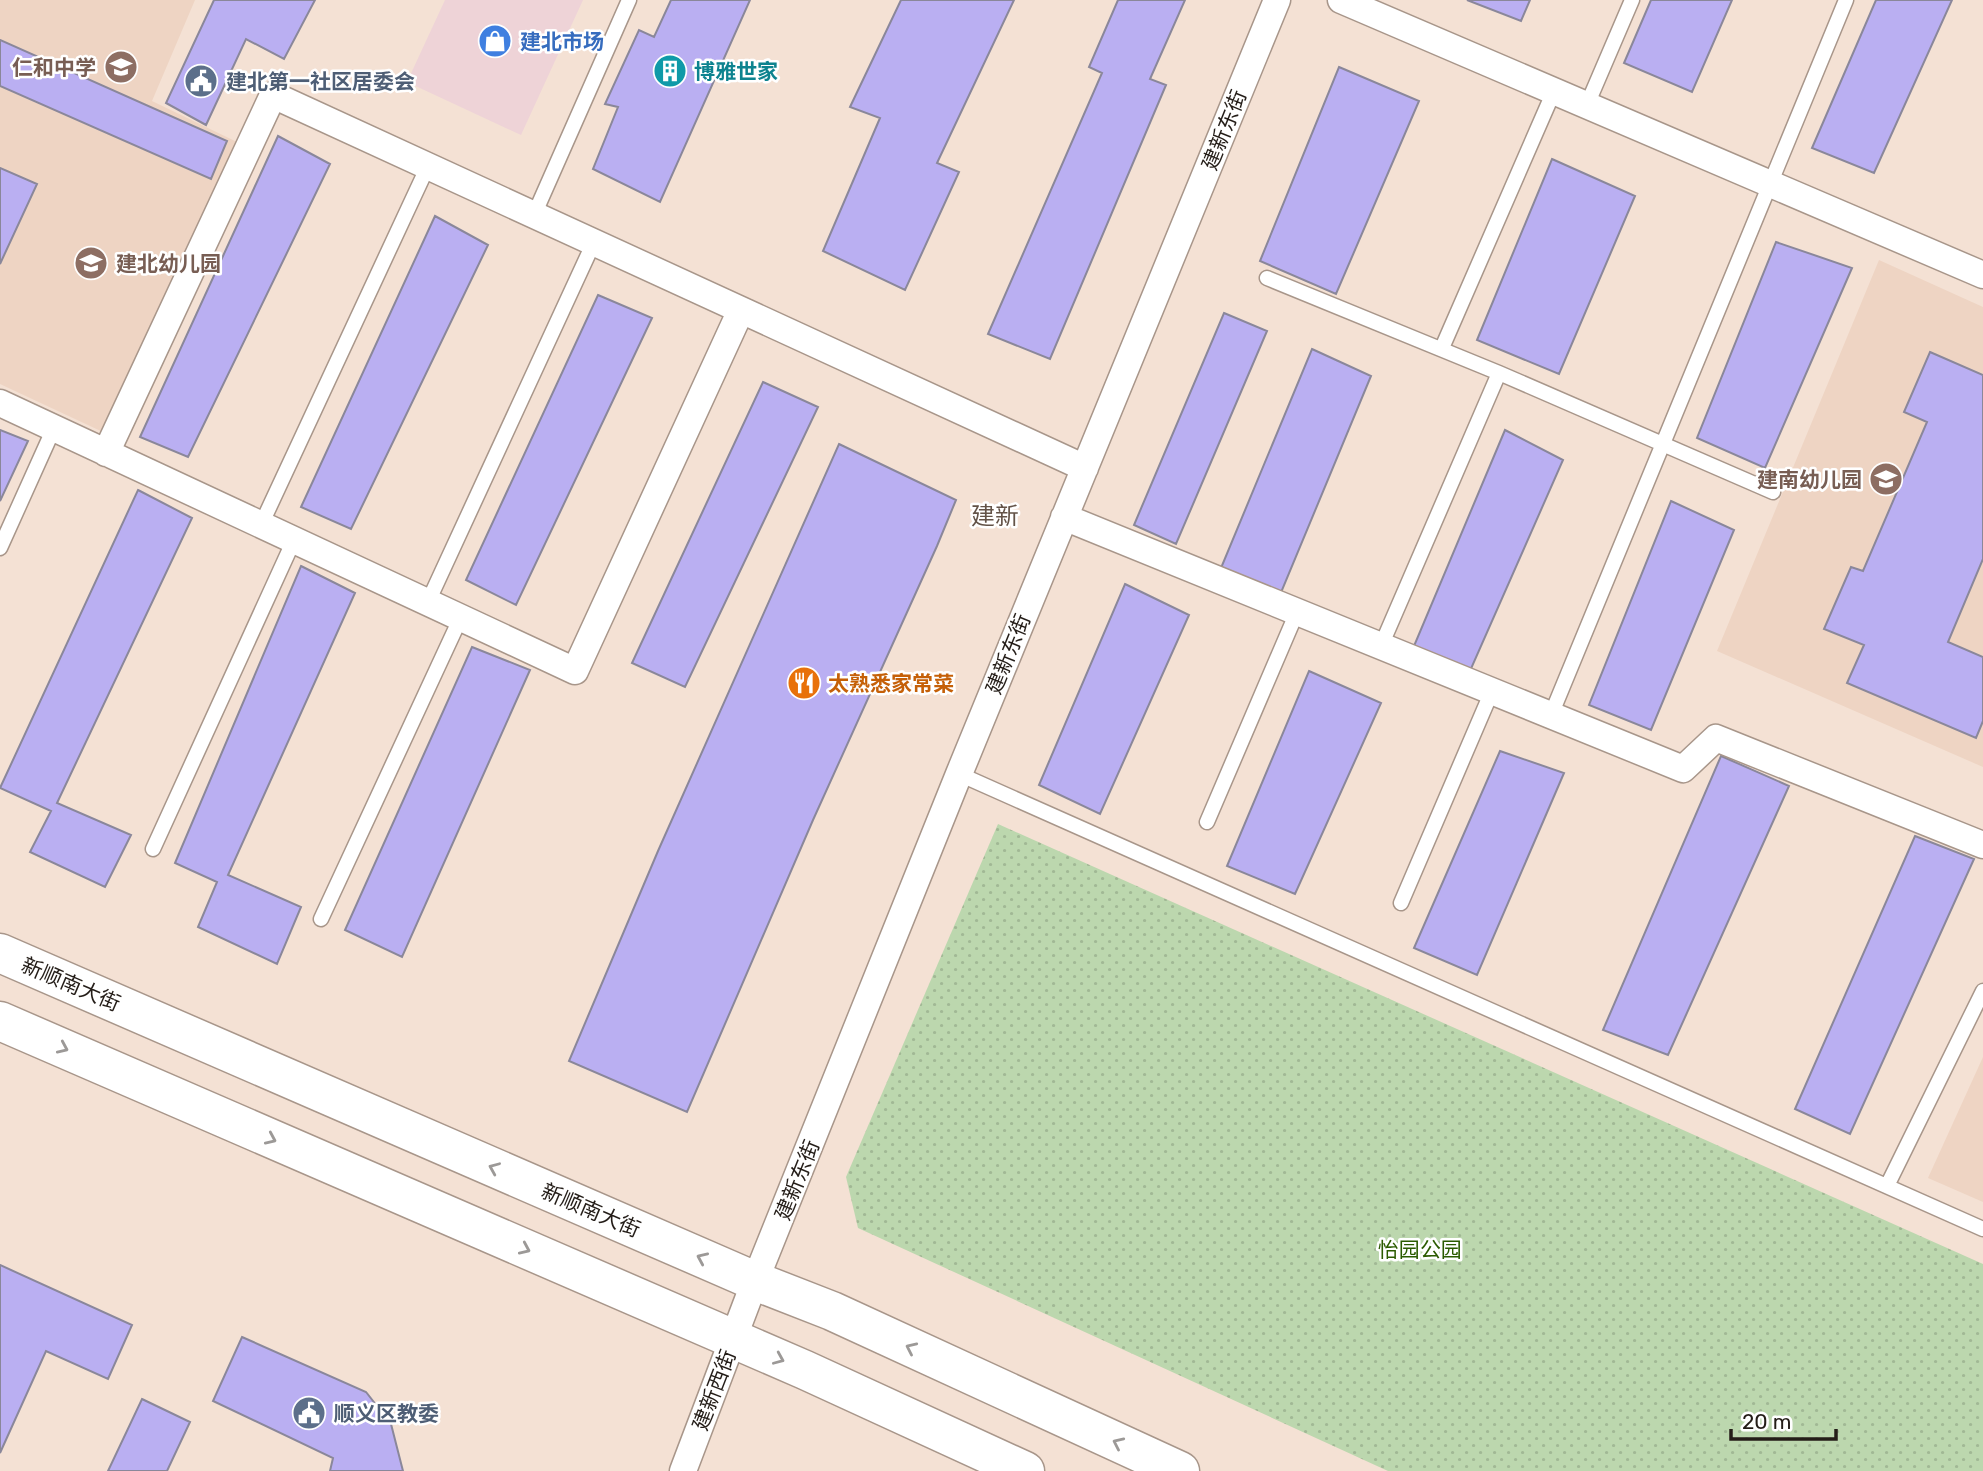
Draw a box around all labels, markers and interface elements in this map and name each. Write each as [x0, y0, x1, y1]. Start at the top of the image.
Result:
shop icon: 建北市场 [476, 22, 514, 60]
place label: 建北市场 [520, 29, 604, 54]
school or university icon: 仁和中学 [102, 48, 140, 86]
building icon: 博雅世家 [651, 52, 689, 90]
place label: 仁和中学 [12, 55, 96, 80]
place label: 博雅世家 [694, 59, 778, 84]
public building icon: 建北第一社区居委会 [182, 62, 220, 100]
place label: 建北第一社区居委会 [226, 69, 415, 94]
street label: 建新东街 [1197, 86, 1251, 174]
school or university icon: 建北幼儿园 [72, 244, 110, 282]
place label: 建北幼儿园 [116, 251, 221, 276]
school or university icon: 建南幼儿园 [1867, 460, 1905, 498]
place label: 建南幼儿园 [1757, 467, 1862, 492]
district label: 建新 [971, 502, 1019, 530]
street label: 建新东街 [981, 610, 1035, 698]
restaurant icon: 太熟悉家常菜 [785, 664, 823, 702]
place label: 太熟悉家常菜 [828, 671, 954, 696]
street label: 新顺南大街 [18, 952, 124, 1016]
one-way arrow [55, 1040, 68, 1054]
one-way arrow [264, 1131, 276, 1145]
street label: 建新东街 [770, 1136, 824, 1224]
one-way arrow [488, 1162, 500, 1176]
street label: 新顺南大街 [538, 1178, 644, 1242]
park label: 怡园公园 [1378, 1237, 1462, 1262]
one-way arrow [517, 1241, 530, 1255]
one-way arrow [697, 1252, 709, 1266]
one-way arrow [906, 1342, 918, 1356]
street label: 建新西街 [687, 1346, 741, 1434]
one-way arrow [772, 1350, 784, 1364]
public building icon: 顺义区教委 [290, 1394, 328, 1432]
scale bar [1731, 1398, 1836, 1442]
place label: 顺义区教委 [334, 1401, 439, 1426]
text: 20 m [1742, 1409, 1791, 1434]
one-way arrow [1113, 1437, 1125, 1451]

